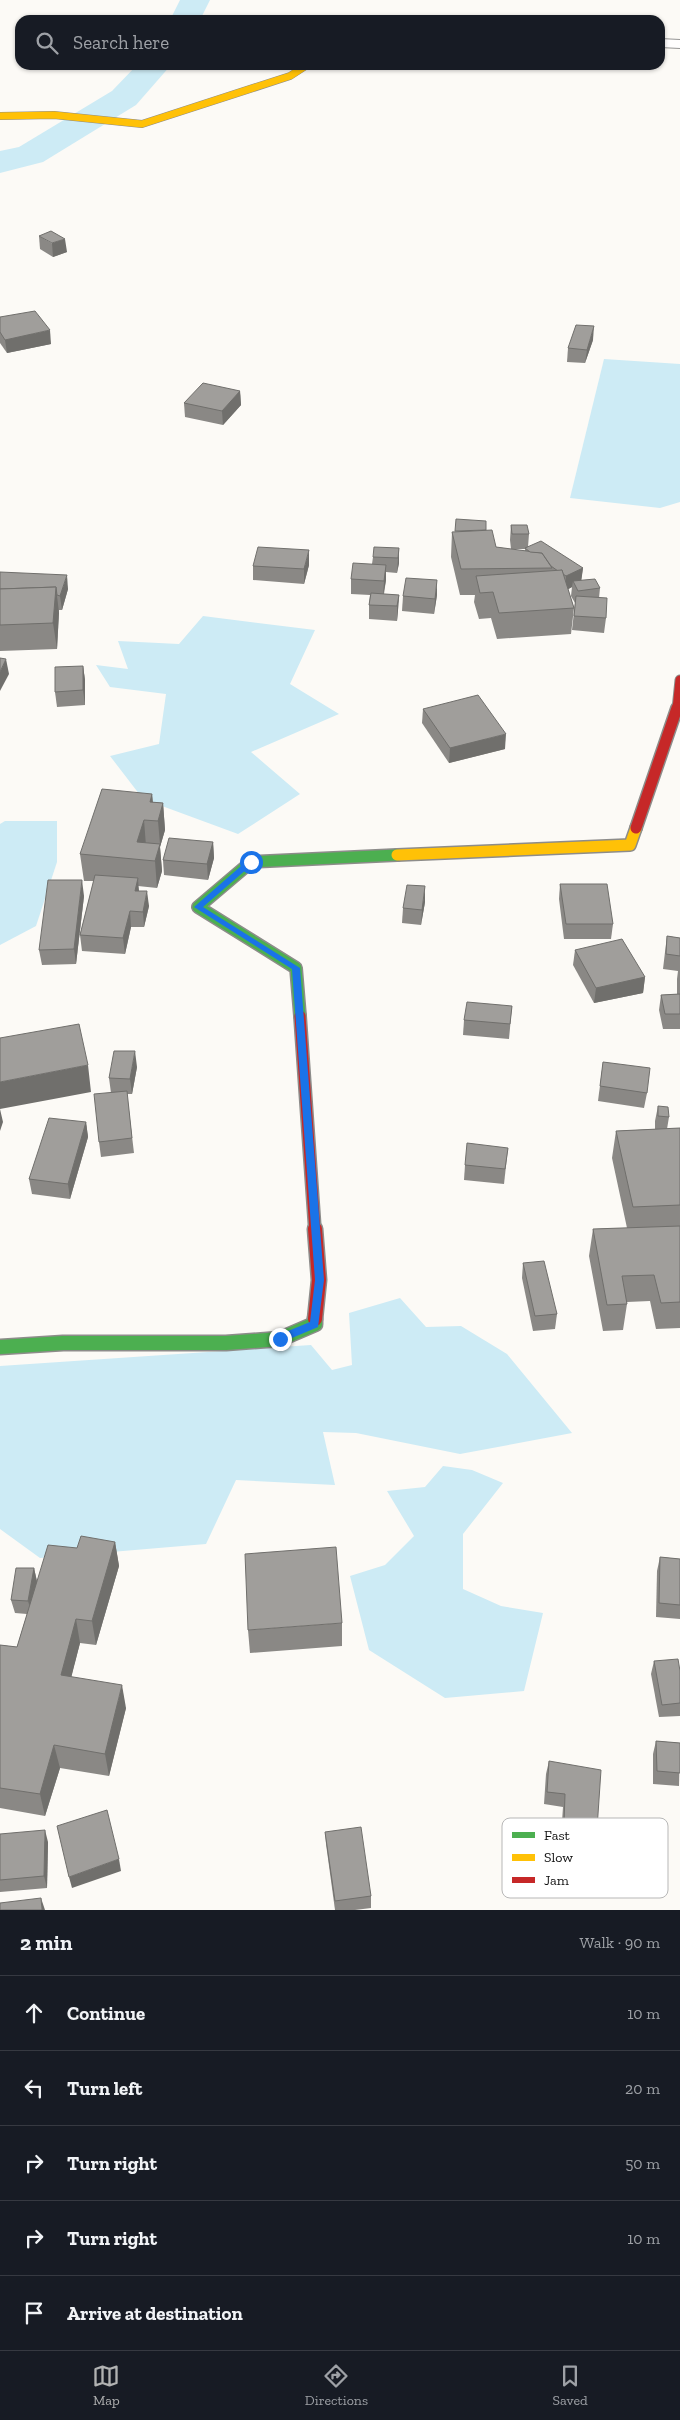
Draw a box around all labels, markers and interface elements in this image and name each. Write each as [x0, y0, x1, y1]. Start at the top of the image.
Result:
search box [15, 15, 665, 70]
icon: search [33, 29, 61, 57]
text: Search here [73, 31, 169, 54]
route start [240, 851, 263, 874]
route end [269, 1328, 292, 1351]
legend [502, 1818, 668, 1898]
text: Fast [544, 1827, 571, 1844]
text: Slow [544, 1849, 573, 1866]
text: Jam [544, 1872, 569, 1889]
text: 2 min [20, 1930, 72, 1955]
text: Walk · 90 m [580, 1933, 660, 1952]
icon: ahead [20, 1999, 48, 2027]
text: Continue [67, 2002, 145, 2025]
text: 10 m [627, 2004, 660, 2023]
icon: left [20, 2074, 48, 2102]
text: Turn left [67, 2077, 142, 2100]
text: 20 m [625, 2079, 660, 2098]
icon: right [20, 2149, 48, 2177]
text: Turn right [67, 2152, 157, 2175]
text: 50 m [625, 2154, 660, 2173]
icon: right [20, 2224, 48, 2252]
text: Turn right [67, 2227, 157, 2250]
text: 10 m [627, 2229, 660, 2248]
icon: arrive [20, 2299, 48, 2327]
text: Arrive at destination [67, 2302, 243, 2325]
tab: Map [92, 2362, 120, 2409]
tab: Directions [305, 2362, 368, 2409]
tab: Saved [553, 2362, 588, 2409]

